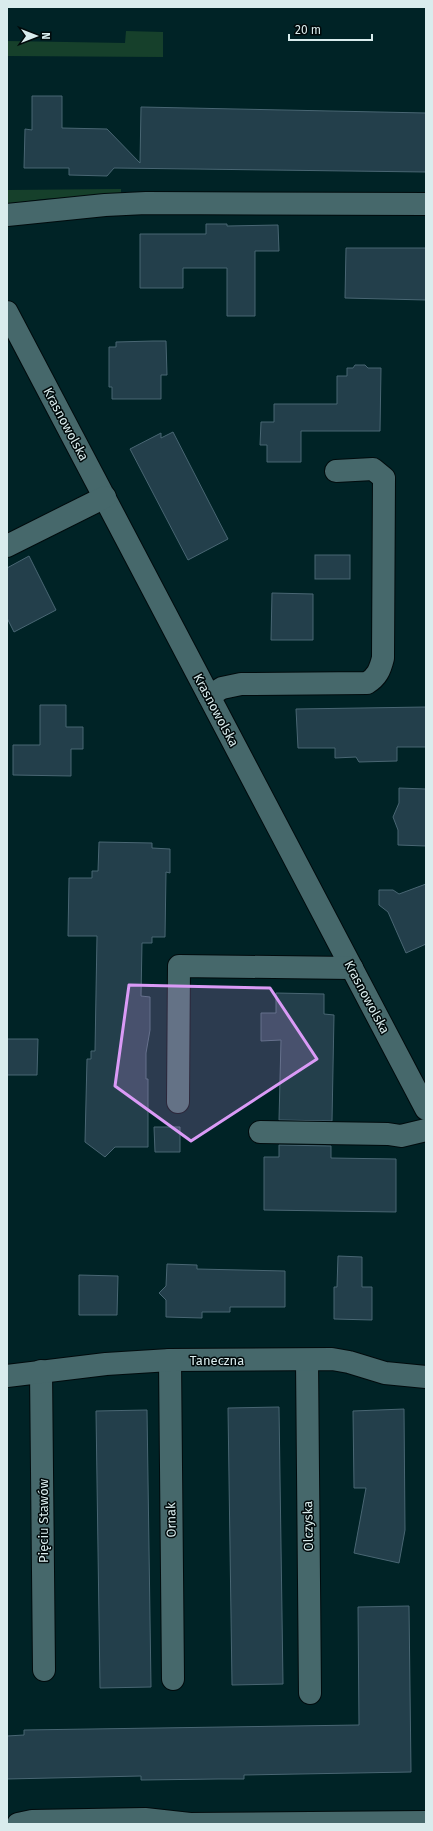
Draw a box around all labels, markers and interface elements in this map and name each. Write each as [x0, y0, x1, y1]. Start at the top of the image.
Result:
north arrow [16, 16, 56, 56]
scale bar [289, 16, 372, 42]
text: 20 m [295, 23, 321, 37]
text: N [39, 32, 52, 40]
street label: Krasnowolska [40, 385, 92, 463]
street label: Krasnowolska [190, 671, 242, 749]
street label: Krasnowolska [341, 958, 393, 1036]
street label: Taneczna [190, 1353, 244, 1368]
street label: Pięciu Stawów [36, 1478, 51, 1563]
street label: Olczyska [300, 1501, 316, 1551]
street label: Ornak [163, 1502, 179, 1538]

